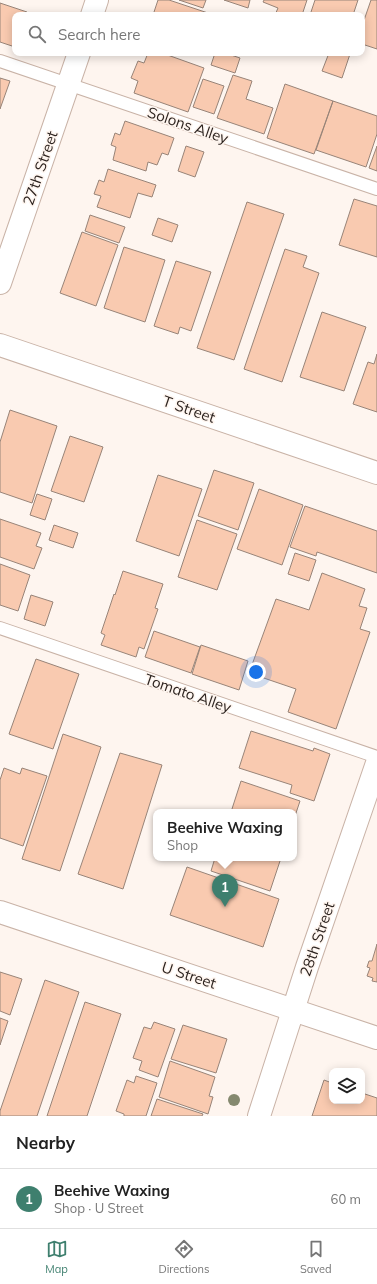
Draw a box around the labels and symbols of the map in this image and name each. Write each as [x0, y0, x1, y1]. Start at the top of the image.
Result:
street label: Solons Alley [145, 102, 231, 148]
street label: 27th Street [18, 128, 62, 208]
street label: T Street [160, 391, 218, 427]
your location [246, 662, 266, 682]
street label: Tomato Alley [142, 669, 234, 717]
pin: 1 [212, 874, 238, 907]
street label: 28th Street [295, 899, 339, 979]
street label: U Street [159, 957, 219, 993]

